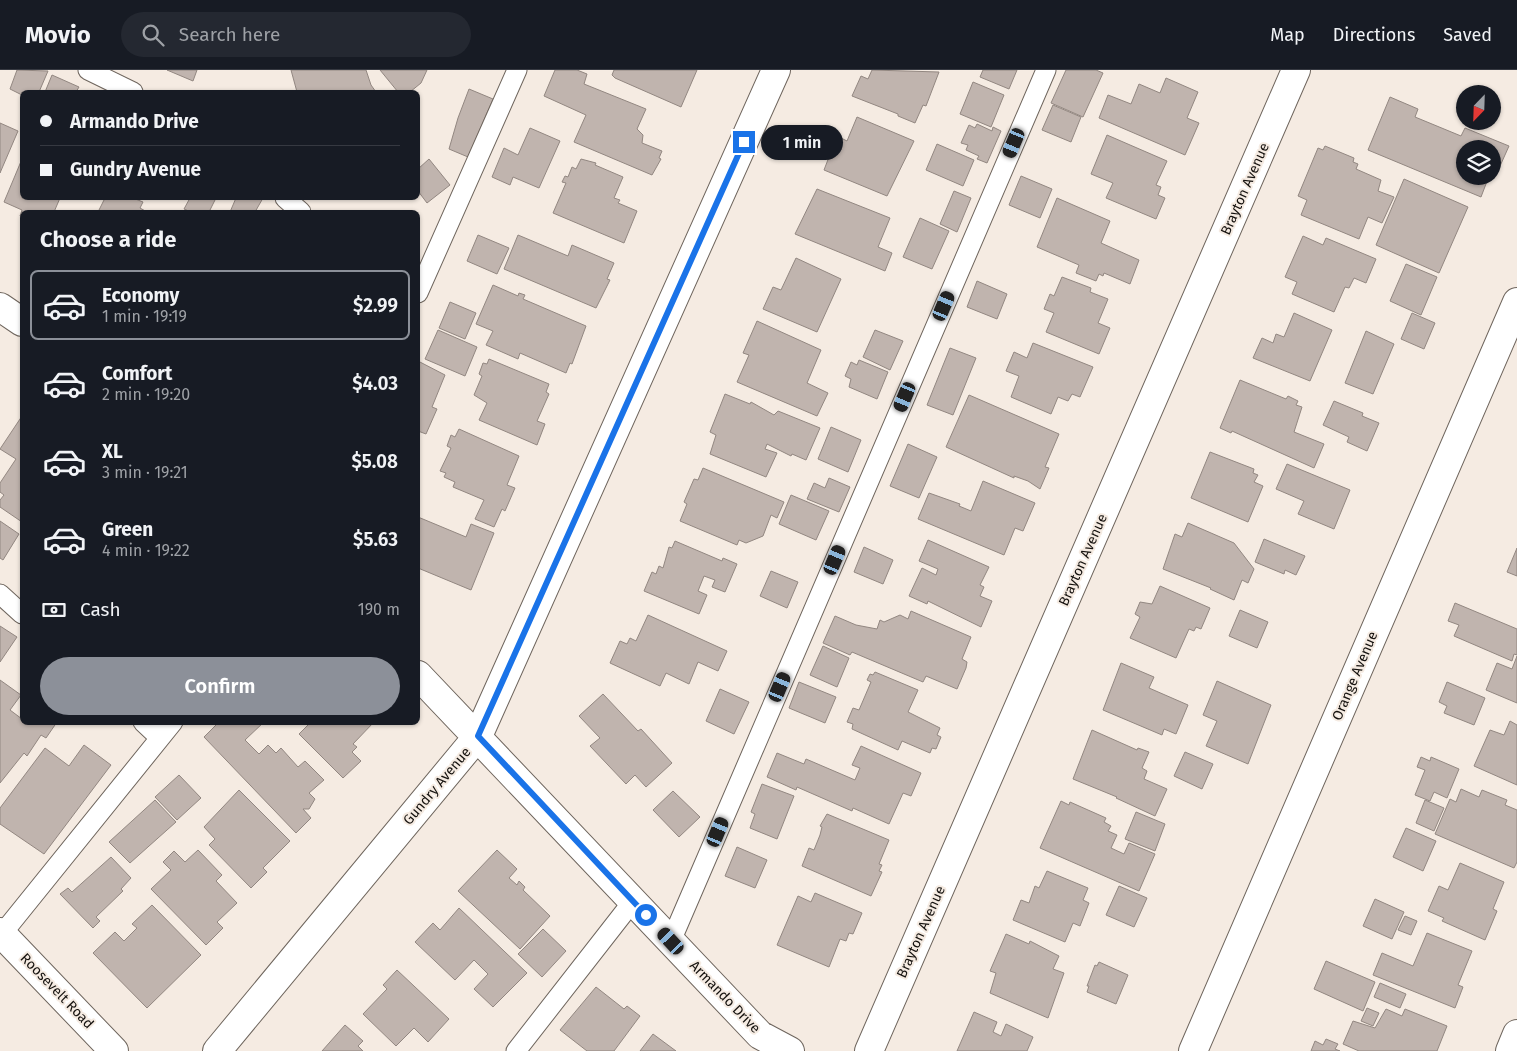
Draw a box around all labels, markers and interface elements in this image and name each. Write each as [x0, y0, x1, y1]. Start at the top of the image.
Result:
search box [121, 12, 471, 57]
text: Movio [25, 21, 91, 49]
icon: search [139, 21, 167, 49]
text: Search here [179, 23, 280, 46]
text: Map [1270, 24, 1305, 46]
text: Directions [1333, 24, 1415, 46]
text: Saved [1443, 24, 1492, 46]
north arrow [1456, 85, 1501, 130]
map controls [1456, 85, 1501, 185]
text: Armando Drive [70, 110, 199, 133]
callout: 1 min [762, 124, 844, 160]
car [1001, 126, 1026, 160]
route end [733, 131, 755, 153]
text: 1 min [783, 133, 821, 152]
street label: Brayton Avenue [1217, 140, 1273, 238]
button: layers [1456, 140, 1501, 185]
text: Gundry Avenue [70, 158, 201, 181]
text: Choose a ride [40, 226, 176, 253]
icon: car [42, 283, 87, 328]
text: Economy [102, 284, 179, 307]
car [931, 289, 956, 323]
text: $2.99 [353, 294, 398, 317]
text: 1 min · 19:19 [102, 307, 187, 326]
icon: car [42, 361, 87, 406]
text: Comfort [102, 362, 172, 385]
text: $4.03 [352, 372, 398, 395]
car [892, 380, 917, 414]
text: 2 min · 19:20 [102, 385, 190, 404]
icon: car [42, 439, 87, 484]
text: XL [102, 440, 123, 463]
text: $5.08 [351, 450, 398, 473]
text: 3 min · 19:21 [102, 463, 188, 482]
street label: Brayton Avenue [1055, 511, 1111, 609]
icon: car [42, 517, 87, 562]
text: Green [102, 518, 153, 541]
text: $5.63 [353, 528, 398, 551]
text: 4 min · 19:22 [102, 541, 190, 560]
car [822, 543, 847, 577]
icon: cash [40, 596, 68, 624]
text: Cash [80, 598, 121, 621]
text: 190 m [358, 600, 400, 619]
street label: Orange Avenue [1329, 629, 1381, 723]
button: Confirm [40, 657, 400, 715]
car [767, 670, 792, 704]
street label: Gundry Avenue [400, 744, 474, 828]
car [705, 815, 730, 849]
street label: Brayton Avenue [893, 883, 949, 981]
route start [635, 904, 657, 926]
car [655, 925, 686, 957]
street label: Roosevelt Road [17, 950, 97, 1032]
street label: Armando Drive [686, 957, 764, 1037]

